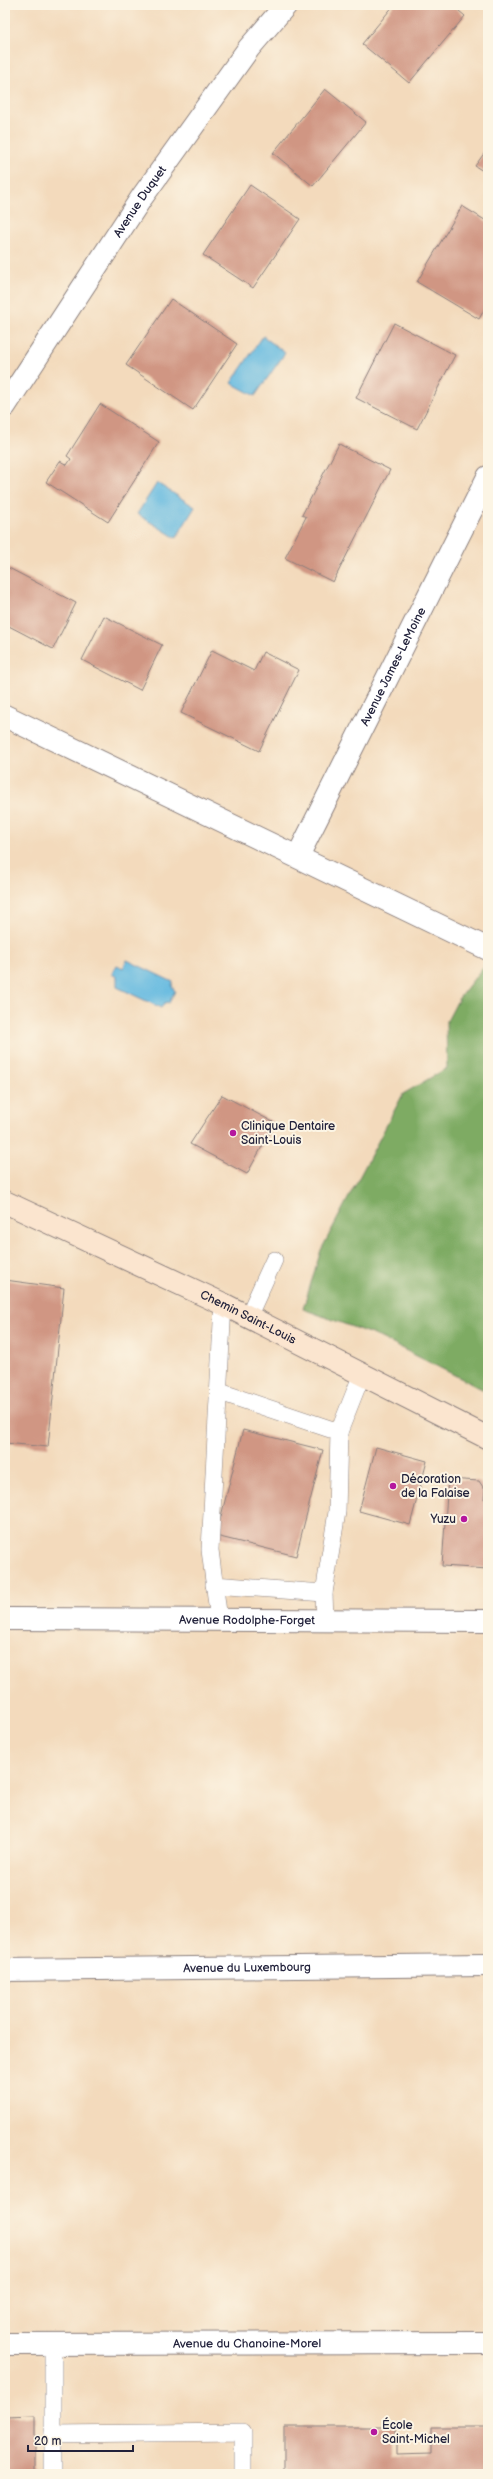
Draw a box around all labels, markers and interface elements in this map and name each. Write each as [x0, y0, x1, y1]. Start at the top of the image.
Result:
street label: Avenue Duquet [111, 163, 170, 240]
street label: Avenue James-LeMoine [357, 605, 429, 729]
place label: Clinique Dentaire Saint-Louis [241, 1119, 335, 1148]
marker: Clinique Dentaire Saint-Louis [228, 1128, 238, 1138]
street label: Chemin Saint-Louis [198, 1287, 298, 1348]
place label: Décoration de la Falaise [401, 1472, 470, 1501]
marker: Décoration de la Falaise [388, 1481, 398, 1491]
place label: Yuzu [429, 1512, 456, 1527]
marker: Yuzu [459, 1514, 469, 1524]
street label: Avenue Rodolphe-Forget [179, 1613, 315, 1628]
street label: Avenue du Luxembourg [183, 1960, 311, 1976]
street label: Avenue du Chanoine-Morel [173, 2336, 321, 2352]
place label: École Saint-Michel [382, 2417, 450, 2447]
scale bar [28, 2427, 133, 2453]
marker: École Saint-Michel [369, 2427, 379, 2437]
text: 20 m [34, 2434, 61, 2449]

